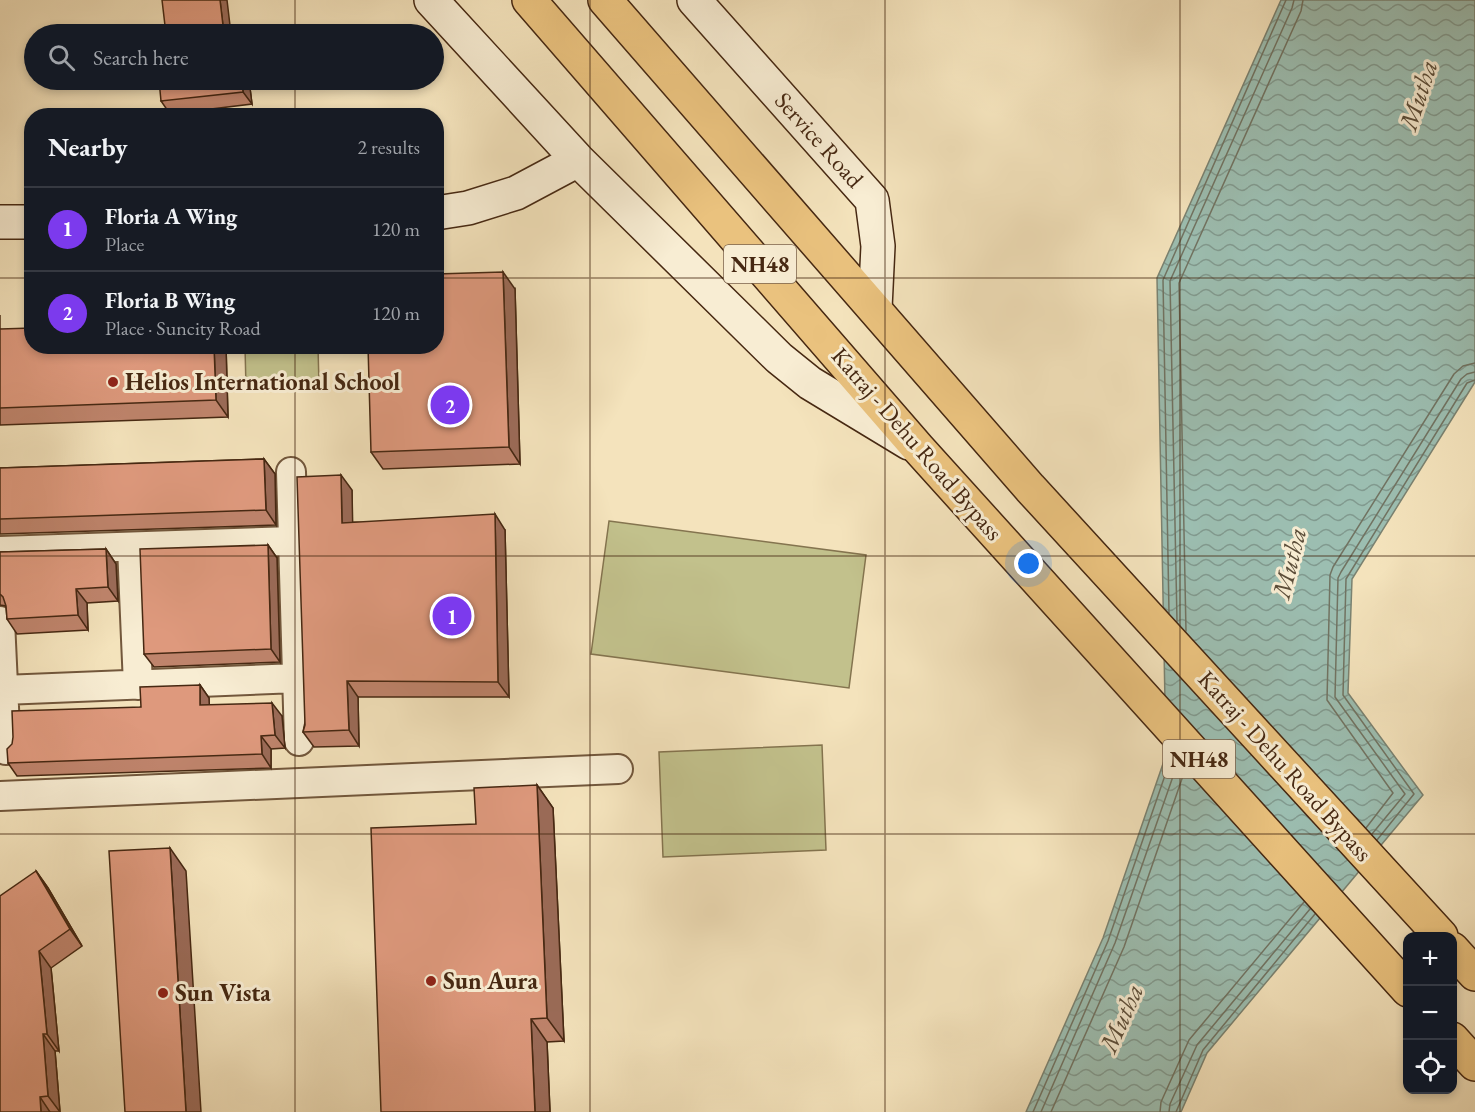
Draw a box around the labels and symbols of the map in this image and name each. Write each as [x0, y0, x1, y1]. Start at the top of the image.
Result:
water label: Mutha [1390, 56, 1445, 136]
street label: Service Road [768, 85, 871, 195]
road number: NH48 [724, 245, 796, 283]
street label: Katraj - Dehu Road Bypass [825, 341, 1010, 547]
place label: Helios International School [125, 366, 400, 397]
marker: Helios International School [106, 375, 120, 389]
pin: 2 [430, 382, 470, 428]
water label: Mutha [1263, 524, 1314, 604]
your location [1014, 549, 1043, 578]
pin: 1 [432, 594, 472, 638]
street label: Katraj - Dehu Road Bypass [1191, 664, 1379, 868]
road number: NH48 [1163, 740, 1235, 778]
place label: Sun Aura [443, 965, 538, 996]
marker: Sun Aura [424, 974, 438, 988]
place label: Sun Vista [175, 977, 271, 1008]
water label: Mutha [1090, 978, 1151, 1059]
marker: Sun Vista [156, 986, 170, 1000]

